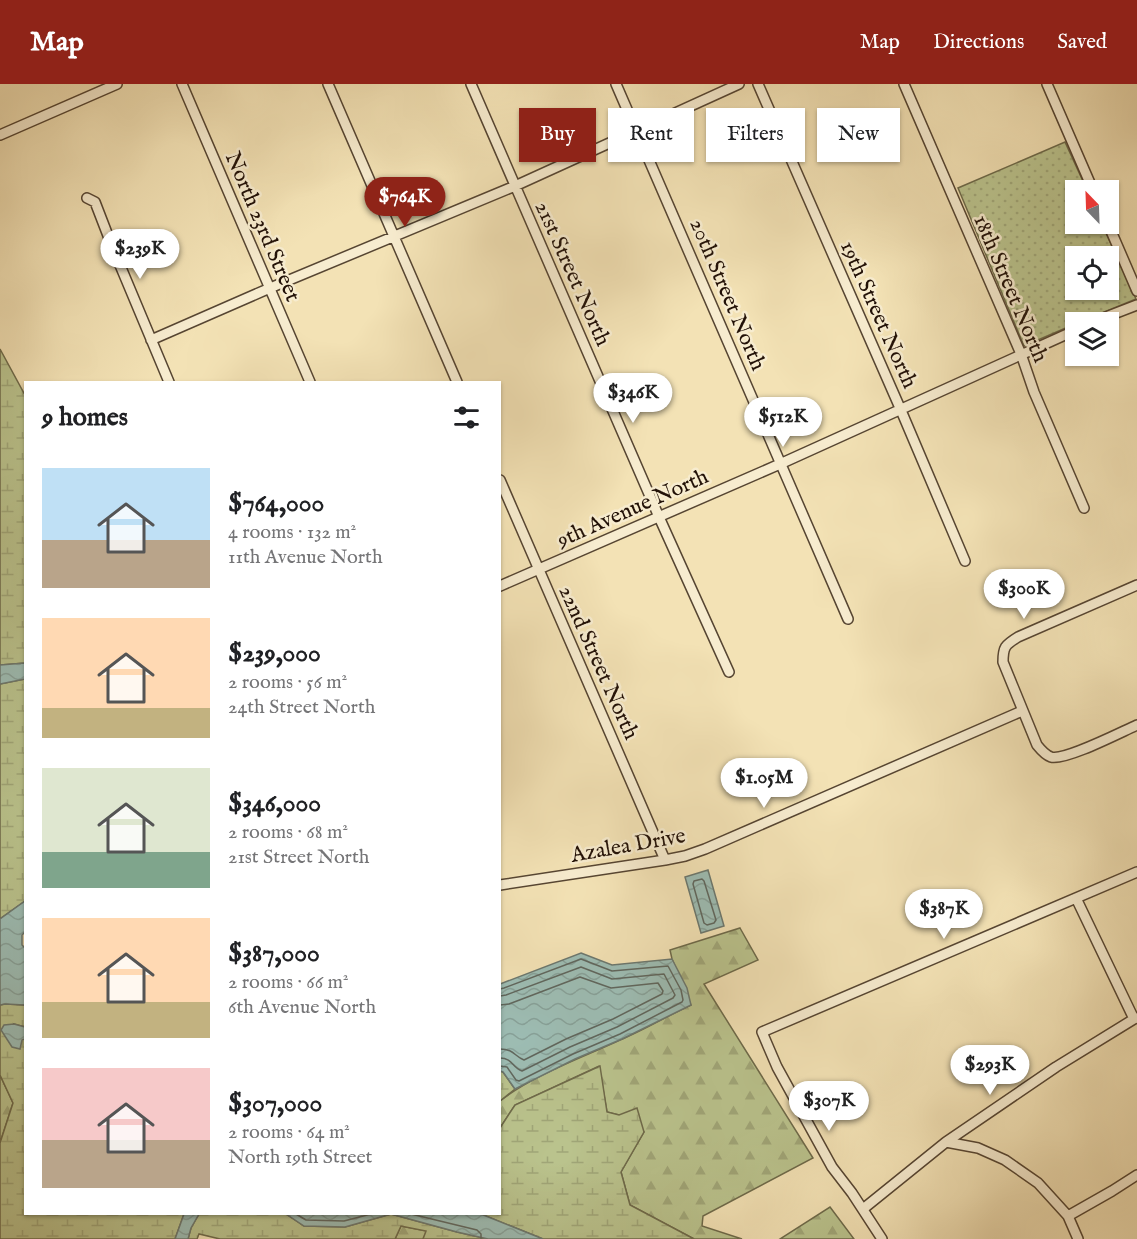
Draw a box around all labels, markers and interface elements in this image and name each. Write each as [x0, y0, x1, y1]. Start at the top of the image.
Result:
text: Map [30, 25, 84, 60]
text: Map [860, 29, 900, 56]
text: Directions [933, 29, 1024, 56]
text: Saved [1057, 29, 1107, 56]
chip: Buy [519, 108, 596, 162]
chip: Rent [608, 108, 694, 162]
chip: Filters [706, 108, 805, 162]
chip: New [817, 108, 900, 162]
street label: North 23rd Street [218, 148, 307, 306]
pin: $764K [363, 177, 447, 228]
north arrow [1065, 180, 1119, 234]
map controls [1065, 180, 1119, 366]
text: $764K [378, 184, 432, 209]
street label: 21st Street North [528, 197, 617, 351]
street label: 18th Street North [966, 211, 1054, 367]
street label: 20th Street North [683, 215, 772, 375]
pin: $239K [98, 229, 182, 280]
text: $239K [114, 236, 166, 261]
street label: 19th Street North [833, 237, 923, 393]
button: locate [1065, 246, 1119, 300]
button: layers [1065, 312, 1119, 366]
pin: $346K [591, 373, 675, 424]
text: $346K [607, 380, 659, 405]
pin: $512K [741, 397, 825, 448]
text: 9 homes [42, 401, 128, 434]
icon: filters [450, 401, 483, 434]
text: $512K [758, 404, 808, 429]
street label: 9th Avenue North [552, 463, 713, 555]
text: $764,000 [228, 487, 324, 520]
icon: home [90, 492, 162, 564]
text: 4 rooms · 132 m² [228, 520, 356, 545]
text: 11th Avenue North [228, 545, 383, 570]
pin: $300K [982, 569, 1066, 620]
text: $300K [998, 576, 1050, 601]
street label: 22nd Street North [552, 581, 645, 745]
text: $239,000 [228, 637, 321, 670]
icon: home [90, 642, 162, 714]
text: 2 rooms · 56 m² [228, 670, 347, 695]
text: 24th Street North [228, 695, 375, 720]
pin: $1.05M [715, 758, 813, 809]
text: $1.05M [735, 765, 793, 790]
text: $346,000 [228, 787, 321, 820]
icon: home [90, 792, 162, 864]
text: 2 rooms · 68 m² [228, 820, 348, 845]
street label: Azalea Drive [568, 822, 688, 870]
text: 21st Street North [228, 845, 369, 870]
pin: $387K [902, 889, 986, 940]
text: $387K [919, 896, 969, 921]
text: $387,000 [228, 937, 320, 970]
icon: home [90, 942, 162, 1014]
text: 2 rooms · 66 m² [228, 970, 349, 995]
text: 6th Avenue North [228, 995, 376, 1020]
pin: $293K [948, 1045, 1032, 1096]
text: $293K [964, 1052, 1016, 1077]
pin: $307K [787, 1081, 871, 1132]
text: $307,000 [228, 1087, 322, 1120]
text: $307K [803, 1088, 855, 1113]
icon: home [90, 1092, 162, 1164]
text: 2 rooms · 64 m² [228, 1120, 350, 1145]
text: North 19th Street [228, 1145, 372, 1170]

